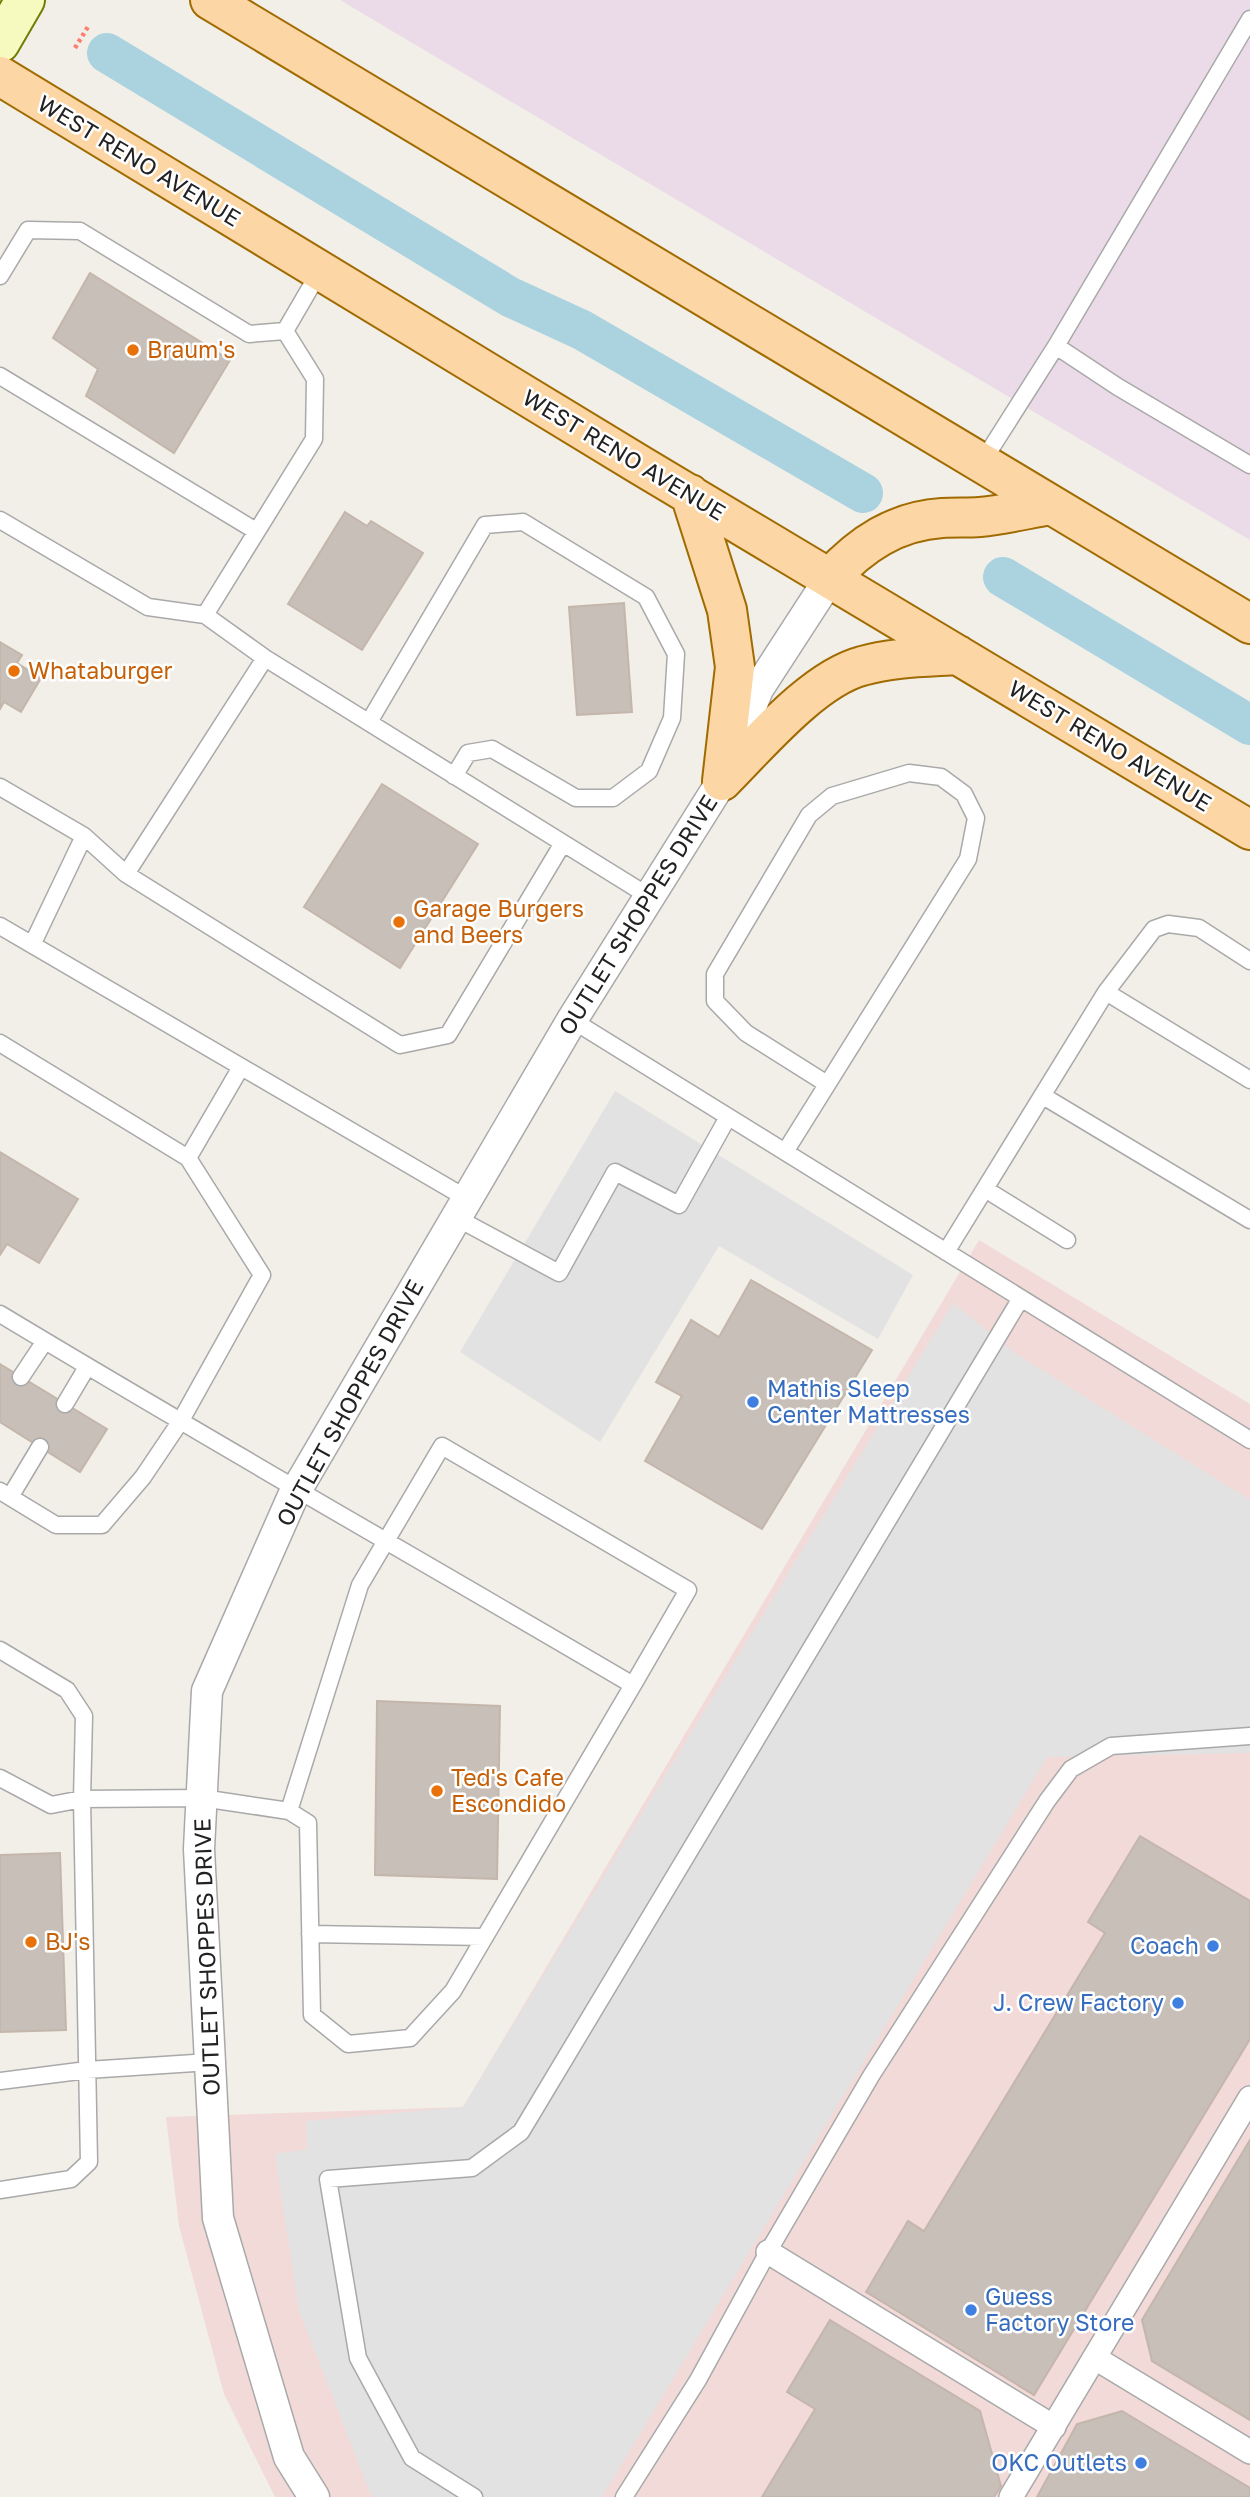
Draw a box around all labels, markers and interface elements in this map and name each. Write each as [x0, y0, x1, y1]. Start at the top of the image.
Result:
street label: WEST RENO AVENUE [33, 88, 246, 232]
place label: Braum's [147, 335, 235, 363]
marker: Braum's [125, 342, 141, 358]
street label: WEST RENO AVENUE [518, 382, 731, 526]
place label: Whataburger [28, 656, 172, 684]
marker: Whataburger [6, 663, 22, 679]
street label: WEST RENO AVENUE [1004, 673, 1217, 817]
street label: OUTLET SHOPPES DRIVE [552, 789, 723, 1040]
place label: Garage Burgers and Beers [413, 894, 584, 948]
marker: Garage Burgers and Beers [391, 914, 407, 930]
street label: OUTLET SHOPPES DRIVE [270, 1274, 429, 1531]
place label: Mathis Sleep Center Mattresses [767, 1374, 970, 1428]
marker: Mathis Sleep Center Mattresses [745, 1394, 761, 1410]
place label: Ted's Cafe Escondido [451, 1763, 566, 1817]
marker: Ted's Cafe Escondido [429, 1783, 445, 1799]
street label: OUTLET SHOPPES DRIVE [187, 1818, 225, 2096]
place label: BJ's [45, 1927, 90, 1955]
place label: Coach [1130, 1931, 1199, 1959]
marker: BJ's [23, 1934, 39, 1950]
marker: Coach [1205, 1938, 1221, 1954]
place label: J. Crew Factory [993, 1988, 1164, 2016]
marker: J. Crew Factory [1170, 1995, 1186, 2011]
place label: Guess Factory Store [985, 2282, 1134, 2336]
marker: Guess Factory Store [963, 2302, 979, 2318]
place label: OKC Outlets [991, 2448, 1127, 2476]
marker: OKC Outlets [1133, 2455, 1149, 2471]

